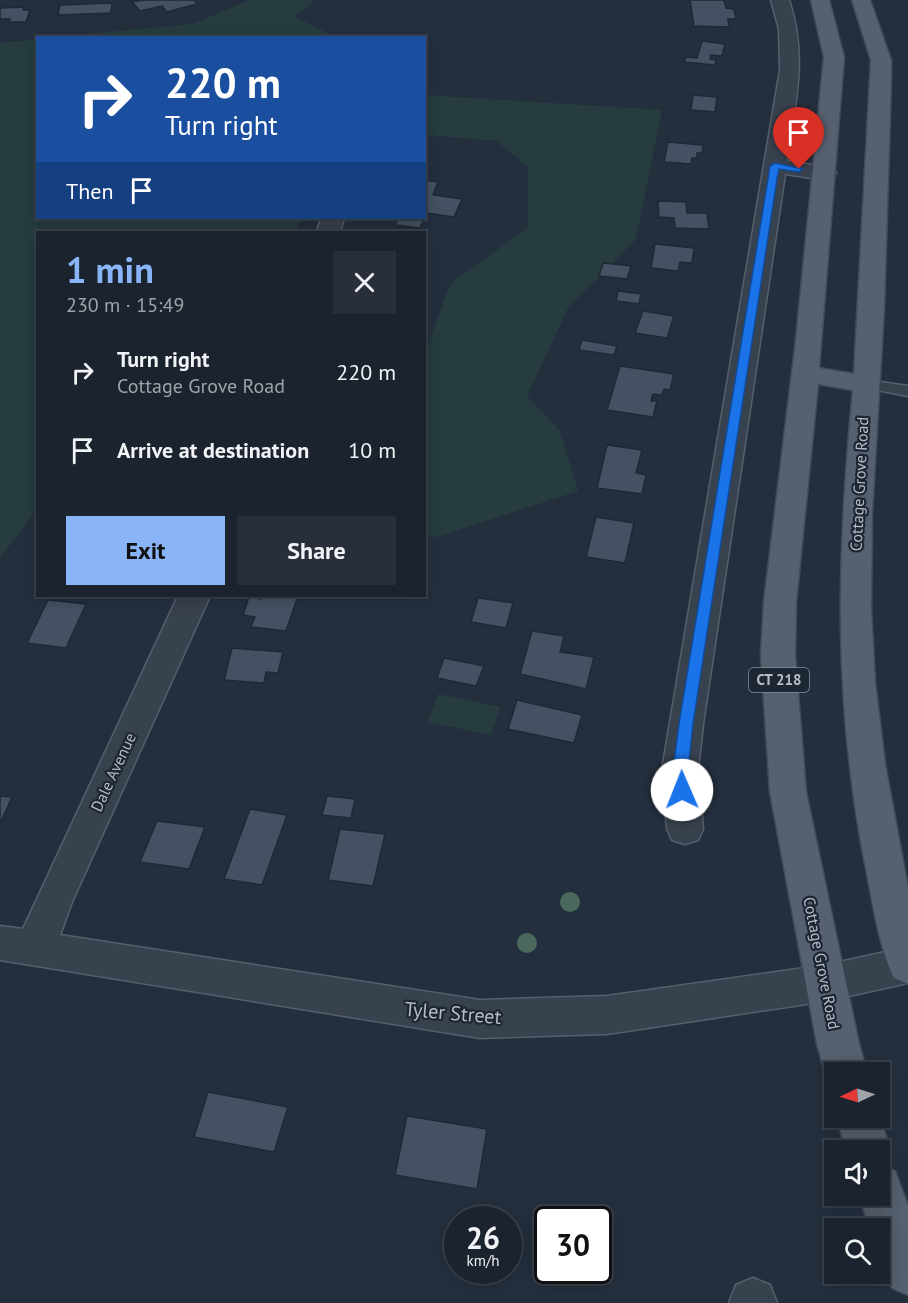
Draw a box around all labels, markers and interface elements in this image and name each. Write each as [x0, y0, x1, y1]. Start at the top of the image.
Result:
text: 220 m [165, 55, 281, 110]
icon: right [66, 60, 144, 138]
pin [773, 107, 824, 169]
text: Turn right [165, 108, 278, 142]
icon: arrive [782, 116, 815, 149]
icon: arrive [125, 174, 158, 207]
text: Then [66, 177, 113, 205]
text: 1 min [66, 246, 154, 293]
button: close [333, 251, 396, 314]
text: 230 m · 15:49 [66, 292, 184, 318]
text: Turn right [117, 345, 209, 373]
icon: right [66, 356, 99, 389]
text: 220 m [336, 358, 396, 386]
text: Cottage Grove Road [117, 373, 285, 399]
street label: Cottage Grove Road [845, 416, 873, 552]
icon: arrive [66, 434, 99, 467]
text: Arrive at destination [117, 436, 309, 464]
text: 10 m [348, 436, 396, 464]
button: Exit [66, 516, 225, 585]
button: Share [237, 516, 396, 585]
road number: CT 218 [749, 668, 809, 692]
street label: Dale Avenue [86, 729, 140, 815]
position arrow [650, 758, 714, 822]
street label: Cottage Grove Road [799, 895, 845, 1031]
street label: Tyler Street [404, 996, 503, 1030]
north arrow [824, 1062, 890, 1128]
map controls [824, 1062, 890, 1284]
button: sound [824, 1140, 890, 1206]
speed limit sign: 30 [534, 1206, 612, 1284]
text: 26 [466, 1218, 500, 1257]
button: search [824, 1218, 890, 1284]
text: km/h [467, 1251, 499, 1270]

